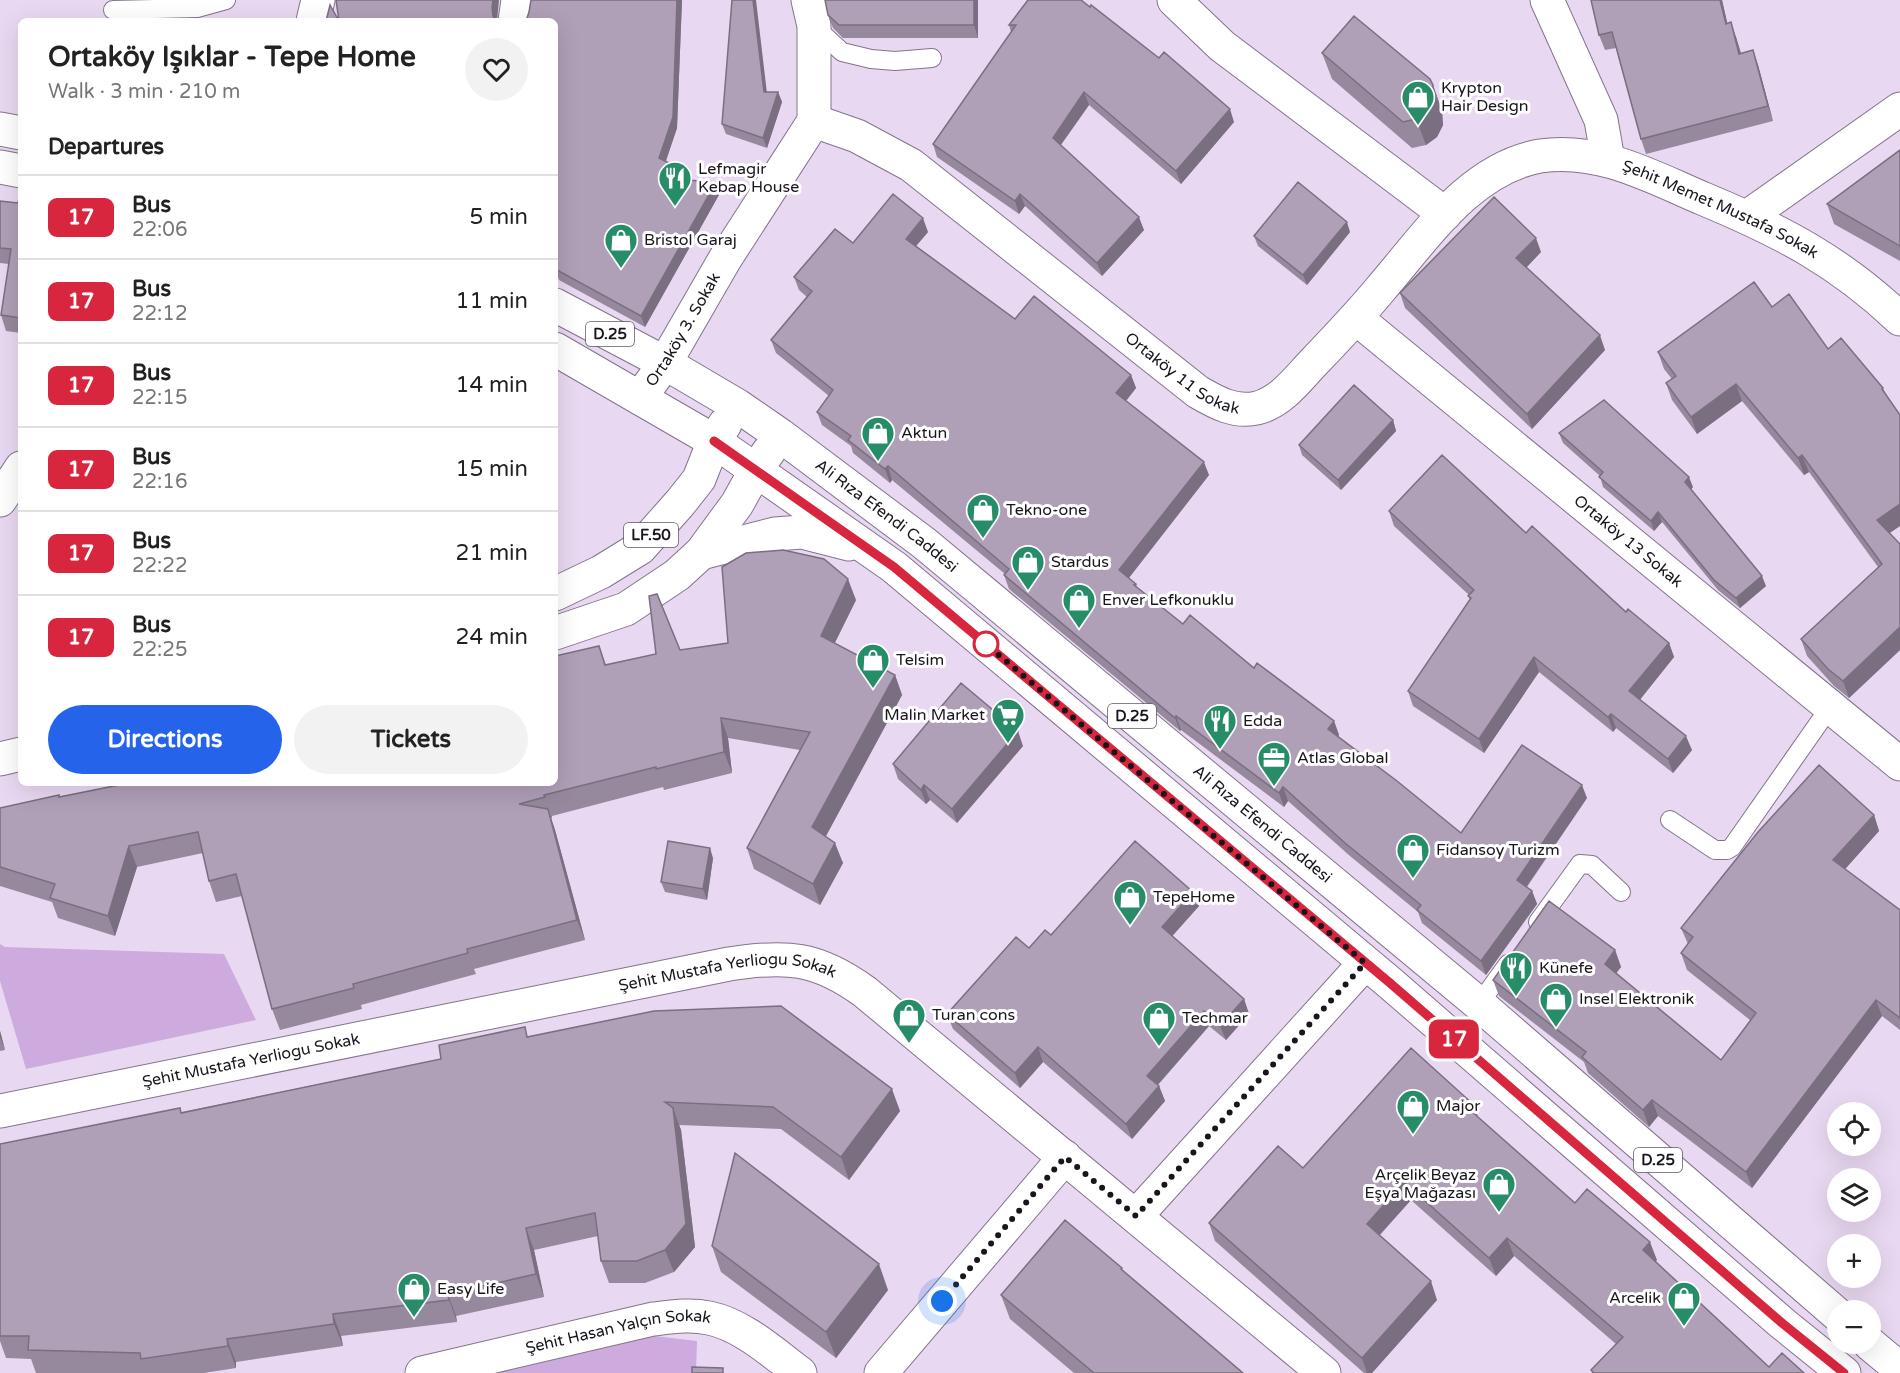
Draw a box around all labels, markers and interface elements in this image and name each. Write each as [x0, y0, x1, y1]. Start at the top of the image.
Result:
button: heart [465, 38, 528, 101]
text: Ortaköy Işıklar - Tepe Home [48, 40, 416, 74]
place label: Krypton Hair Design [1441, 78, 1529, 116]
shop icon: Krypton Hair Design [1400, 79, 1436, 126]
text: Walk · 3 min · 210 m [48, 80, 240, 104]
text: Departures [48, 134, 164, 160]
street label: Şehit Memet Mustafa Sokak [1620, 156, 1822, 263]
place label: Lefmagir Kebap House [698, 159, 799, 197]
restaurant icon: Lefmagir Kebap House [657, 160, 693, 207]
text: Bus [132, 192, 171, 218]
text: 5 min [469, 204, 528, 230]
text: 17 [68, 205, 94, 230]
text: 22:06 [132, 218, 187, 242]
shop icon: Bristol Garaj [603, 222, 639, 269]
place label: Bristol Garaj [644, 230, 737, 250]
street label: Ortaköy 3. Sokak [641, 269, 725, 391]
text: Bus [132, 276, 171, 302]
text: 11 min [456, 288, 528, 314]
text: 17 [68, 289, 94, 314]
text: 22:12 [132, 302, 187, 326]
road number: D.25 [586, 322, 634, 346]
street label: Ortaköy 11 Sokak [1121, 328, 1241, 419]
text: Bus [132, 360, 171, 386]
text: 14 min [456, 372, 528, 398]
text: 17 [68, 373, 94, 398]
text: 22:15 [132, 386, 187, 410]
shop icon: Aktun [860, 415, 896, 462]
place label: Aktun [901, 423, 947, 443]
text: Bus [132, 444, 171, 470]
street label: Ali Rıza Efendi Caddesi [811, 455, 962, 577]
text: 15 min [456, 456, 528, 482]
text: 17 [68, 457, 94, 482]
text: 22:16 [132, 470, 187, 494]
street label: Ortaköy 13 Sokak [1570, 491, 1687, 592]
shop icon: Tekno-one [965, 492, 1001, 539]
place label: Tekno-one [1006, 500, 1087, 520]
road number: LF.50 [624, 523, 678, 547]
text: Bus [132, 528, 171, 554]
text: 21 min [456, 540, 528, 566]
text: 17 [68, 541, 94, 566]
shop icon: Stardus [1010, 544, 1046, 591]
place label: Stardus [1051, 552, 1109, 572]
text: 22:22 [132, 554, 187, 578]
shop icon: Enver Lefkonuklu [1061, 582, 1097, 629]
place label: Enver Lefkonuklu [1102, 590, 1234, 610]
text: Bus [132, 612, 171, 638]
text: 24 min [456, 624, 528, 650]
text: 17 [68, 625, 94, 650]
unlabelled marker [973, 631, 999, 657]
text: 22:25 [132, 638, 187, 662]
shop icon: Telsim [855, 642, 891, 689]
place label: Telsim [896, 650, 944, 670]
supermarket icon: Malin Market [990, 697, 1026, 744]
restaurant icon: Edda [1202, 703, 1238, 750]
road number: D.25 [1108, 704, 1156, 728]
button: Directions [48, 705, 282, 774]
button: Tickets [294, 705, 528, 774]
place label: Malin Market [884, 705, 985, 725]
place label: Edda [1243, 711, 1282, 731]
office icon: Atlas Global [1256, 740, 1292, 787]
place label: Atlas Global [1297, 748, 1388, 768]
street label: Ali Rıza Efendi Caddesi [1189, 761, 1336, 887]
shop icon: Fidansoy Turizm [1395, 832, 1431, 879]
place label: Fidansoy Turizm [1436, 840, 1560, 860]
shop icon: TepeHome [1112, 879, 1148, 926]
place label: TepeHome [1153, 887, 1235, 907]
street label: Şehit Mustafa Yerliogu Sokak [617, 949, 840, 996]
restaurant icon: Künefe [1498, 950, 1534, 997]
place label: Künefe [1539, 958, 1593, 978]
shop icon: Insel Elektronik [1538, 981, 1574, 1028]
place label: Insel Elektronik [1579, 989, 1694, 1009]
shop icon: Turan cons [891, 997, 927, 1044]
shop icon: Techmar [1141, 1000, 1177, 1047]
place label: Turan cons [932, 1005, 1015, 1025]
place label: Techmar [1182, 1008, 1249, 1028]
line badge: 17 [1427, 1020, 1481, 1058]
text: 17 [1441, 1027, 1467, 1052]
street label: Şehit Mustafa Yerliogu Sokak [140, 1029, 362, 1092]
shop icon: Major [1395, 1088, 1431, 1135]
place label: Major [1436, 1096, 1481, 1116]
map controls [1827, 1102, 1881, 1354]
button: locate [1827, 1102, 1881, 1156]
road number: D.25 [1634, 1148, 1682, 1172]
place label: Arçelik Beyaz Eşya Mağazası [1364, 1165, 1476, 1203]
shop icon: Arçelik Beyaz Eşya Mağazası [1481, 1166, 1517, 1213]
button: layers [1827, 1168, 1881, 1222]
button: + [1827, 1234, 1881, 1288]
shop icon: Easy Life [396, 1271, 432, 1318]
place label: Easy Life [437, 1279, 504, 1299]
shop icon: Arcelik [1666, 1280, 1702, 1327]
your location [927, 1286, 957, 1316]
place label: Arcelik [1609, 1288, 1661, 1308]
button: − [1827, 1300, 1881, 1354]
street label: Şehit Hasan Yalçın Sokak [523, 1306, 713, 1358]

